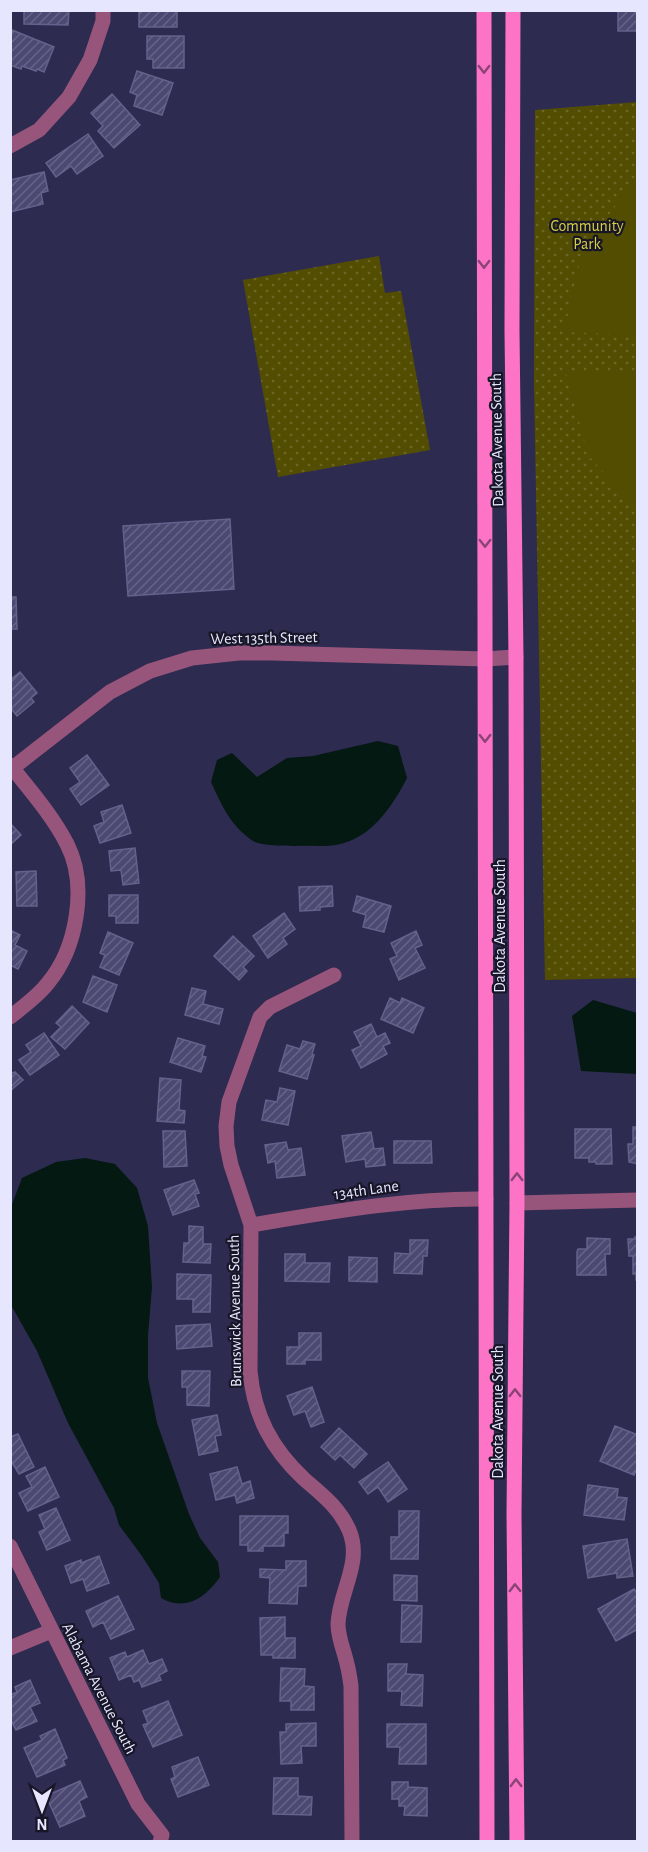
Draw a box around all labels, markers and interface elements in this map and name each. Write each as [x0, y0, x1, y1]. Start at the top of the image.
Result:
one-way arrow [478, 64, 490, 73]
park label: Community Park [550, 218, 624, 252]
one-way arrow [478, 259, 490, 268]
street label: Dakota Avenue South [488, 373, 506, 507]
one-way arrow [479, 538, 491, 547]
street label: West 135th Street [210, 629, 318, 647]
one-way arrow [479, 733, 491, 742]
street label: Dakota Avenue South [492, 859, 508, 993]
one-way arrow [511, 1173, 523, 1182]
street label: 134th Lane [333, 1178, 400, 1202]
street label: Brunswick Avenue South [226, 1235, 244, 1387]
street label: Dakota Avenue South [490, 1345, 506, 1479]
one-way arrow [509, 1389, 521, 1398]
one-way arrow [508, 1584, 521, 1593]
street label: Alabama Avenue South [59, 1620, 139, 1757]
one-way arrow [510, 1779, 522, 1788]
north arrow [12, 1780, 72, 1840]
text: N [36, 1816, 48, 1832]

